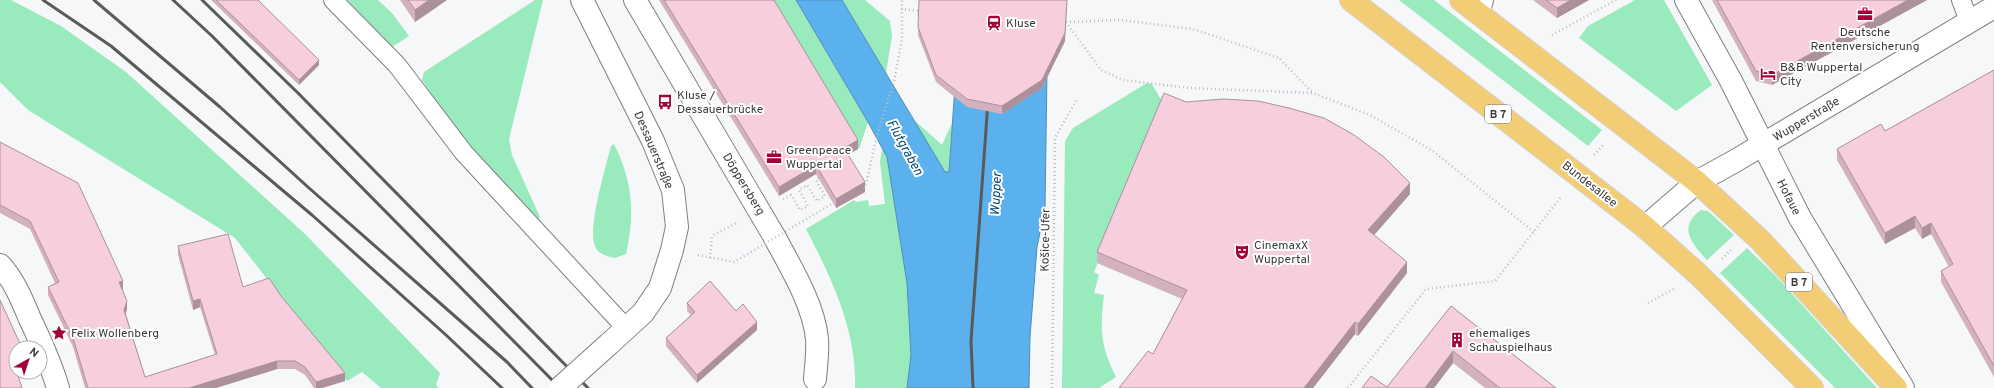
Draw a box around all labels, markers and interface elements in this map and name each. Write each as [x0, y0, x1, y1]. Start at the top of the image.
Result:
office icon: Deutsche Rentenversicherung [1856, 5, 1874, 23]
station icon: Kluse [985, 14, 1003, 32]
place label: Kluse [1006, 16, 1036, 32]
place label: Deutsche Rentenversicherung [1810, 25, 1920, 55]
place label: B&B Wuppertal City [1780, 60, 1862, 90]
hotel icon: B&B Wuppertal City [1759, 65, 1777, 83]
place label: Kluse / Dessauerbrücke [677, 88, 763, 118]
bus stop icon: Kluse / Dessauerbrücke [656, 93, 674, 111]
street label: Wupperstraße [1770, 94, 1843, 146]
road number: B 7 [1485, 105, 1511, 123]
street label: Dessauerstraße [629, 109, 677, 192]
water label: Flutgraben [882, 117, 926, 179]
place label: Greenpeace Wuppertal [786, 143, 851, 173]
office icon: Greenpeace Wuppertal [765, 148, 783, 166]
street label: Döppersberg [718, 150, 768, 219]
street label: Bundesallee [1558, 158, 1620, 211]
water label: Wupper [988, 171, 1006, 216]
street label: Hofaue [1772, 177, 1804, 218]
street label: Košice-Ufer [1037, 208, 1055, 272]
place label: CinemaxX Wuppertal [1254, 238, 1310, 268]
theatre icon: CinemaxX Wuppertal [1233, 243, 1251, 261]
road number: B 7 [1786, 273, 1812, 291]
place icon: Felix Wollenberg [50, 324, 68, 342]
place label: Felix Wollenberg [71, 326, 159, 342]
place label: ehemaliges Schauspielhaus [1469, 326, 1552, 356]
building icon: ehemaliges Schauspielhaus [1448, 331, 1466, 349]
north arrow [8, 340, 48, 380]
text: N [26, 345, 41, 361]

